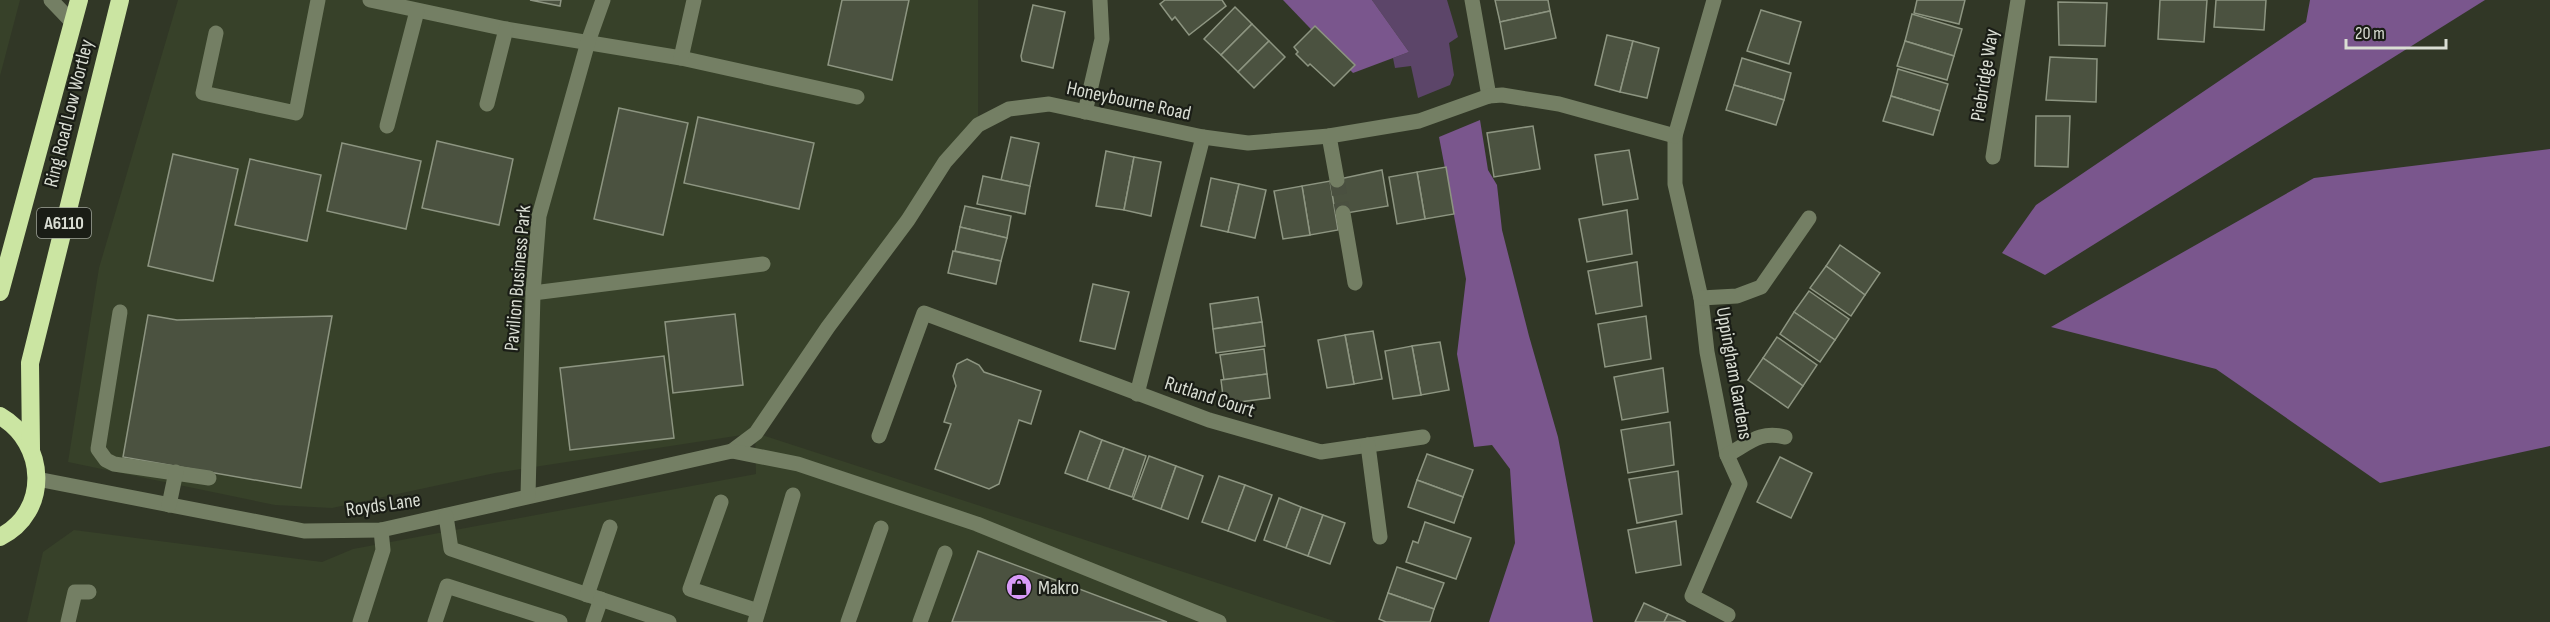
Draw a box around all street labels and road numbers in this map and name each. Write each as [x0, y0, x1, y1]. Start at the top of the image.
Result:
street label: Piebridge Way [1966, 27, 2004, 123]
street label: Ring Road Low Wortley [39, 37, 99, 190]
street label: Honeybourne Road [1064, 76, 1193, 126]
street label: Pavilion Business Park [500, 204, 536, 352]
road number: A6110 [37, 208, 91, 238]
street label: Uppingham Gardens [1711, 305, 1757, 441]
street label: Rutland Court [1162, 371, 1258, 423]
street label: Royds Lane [344, 488, 422, 522]

